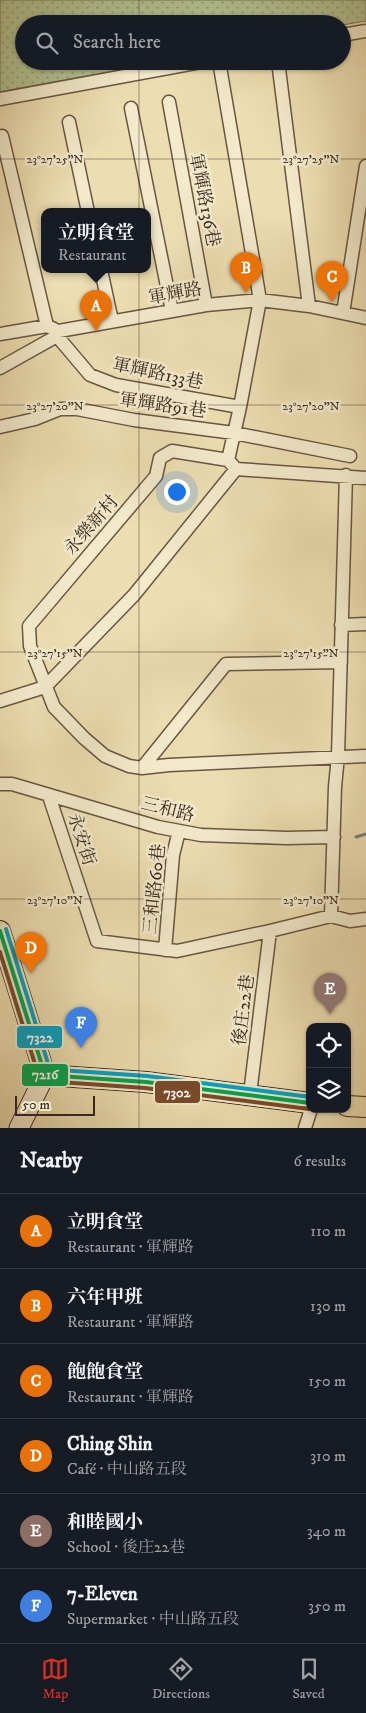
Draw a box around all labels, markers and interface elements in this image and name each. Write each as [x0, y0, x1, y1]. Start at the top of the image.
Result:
search box [15, 15, 351, 70]
icon: search [33, 29, 61, 57]
text: Search here [73, 31, 161, 54]
text: 23°27'25"N [27, 152, 84, 167]
street label: 軍輝路136巷 [184, 152, 224, 249]
text: 23°27'25"N [283, 152, 340, 167]
popup [41, 208, 151, 273]
text: 立明食堂 [58, 222, 134, 245]
text: Restaurant [58, 245, 126, 265]
pin: B [230, 252, 262, 293]
pin: C [316, 261, 348, 302]
street label: 軍輝路 [147, 278, 204, 310]
pin: A [80, 290, 112, 331]
street label: 軍輝路133巷 [110, 354, 205, 394]
street label: 軍輝路91巷 [118, 389, 208, 423]
text: 23°27'20"N [26, 399, 84, 414]
text: 23°27'20"N [282, 399, 340, 414]
your location [164, 479, 190, 505]
street label: 永樂新村 [60, 491, 124, 560]
text: 23°27'15"N [27, 646, 83, 661]
text: 23°27'15"N [283, 646, 339, 661]
street label: 三和路 [139, 793, 197, 827]
street label: 永安街 [62, 810, 100, 868]
street label: 三和路60巷 [139, 843, 171, 936]
text: 23°27'10"N [27, 893, 83, 908]
text: 23°27'10"N [283, 893, 339, 908]
pin: D [15, 932, 47, 973]
street label: 後庄22巷 [229, 973, 259, 1047]
pin: E [314, 973, 346, 1014]
pin: F [65, 1007, 97, 1048]
map controls [306, 1023, 351, 1113]
button: locate [306, 1023, 351, 1068]
line badge: 7322 [16, 1025, 63, 1049]
text: 7322 [27, 1029, 54, 1047]
line badge: 7216 [21, 1063, 69, 1087]
text: 7216 [32, 1066, 59, 1084]
button: layers [306, 1068, 351, 1113]
line badge: 7302 [154, 1080, 201, 1104]
text: 7302 [163, 1084, 192, 1102]
scale bar [15, 1093, 95, 1116]
text: 50 m [22, 1096, 50, 1114]
text: Nearby [20, 1148, 82, 1174]
text: 6 results [293, 1151, 346, 1171]
text: 立明食堂 [67, 1211, 143, 1234]
text: A [31, 1221, 41, 1241]
text: 110 m [310, 1221, 346, 1241]
text: Restaurant · 軍輝路 [67, 1237, 194, 1257]
text: 六年甲班 [67, 1286, 143, 1309]
text: B [31, 1296, 41, 1316]
text: 130 m [310, 1296, 346, 1316]
text: Restaurant · 軍輝路 [67, 1312, 194, 1332]
text: 飽飽食堂 [67, 1361, 143, 1384]
text: C [31, 1371, 41, 1391]
text: 150 m [308, 1371, 346, 1391]
text: Restaurant · 軍輝路 [67, 1387, 194, 1407]
text: Ching Shin [67, 1433, 153, 1456]
text: D [30, 1446, 42, 1466]
text: 310 m [310, 1446, 346, 1466]
text: Café · 中山路五段 [67, 1459, 187, 1479]
text: 和睦國小 [67, 1511, 143, 1534]
text: E [30, 1521, 42, 1541]
text: 340 m [307, 1521, 346, 1541]
text: School · 後庄22巷 [67, 1537, 185, 1557]
text: 7-Eleven [67, 1583, 138, 1606]
text: F [31, 1596, 41, 1616]
text: 350 m [308, 1596, 346, 1616]
text: Supermarket · 中山路五段 [67, 1609, 239, 1629]
tab: Map [41, 1655, 69, 1703]
tab: Directions [152, 1655, 210, 1703]
tab: Saved [293, 1655, 325, 1703]

